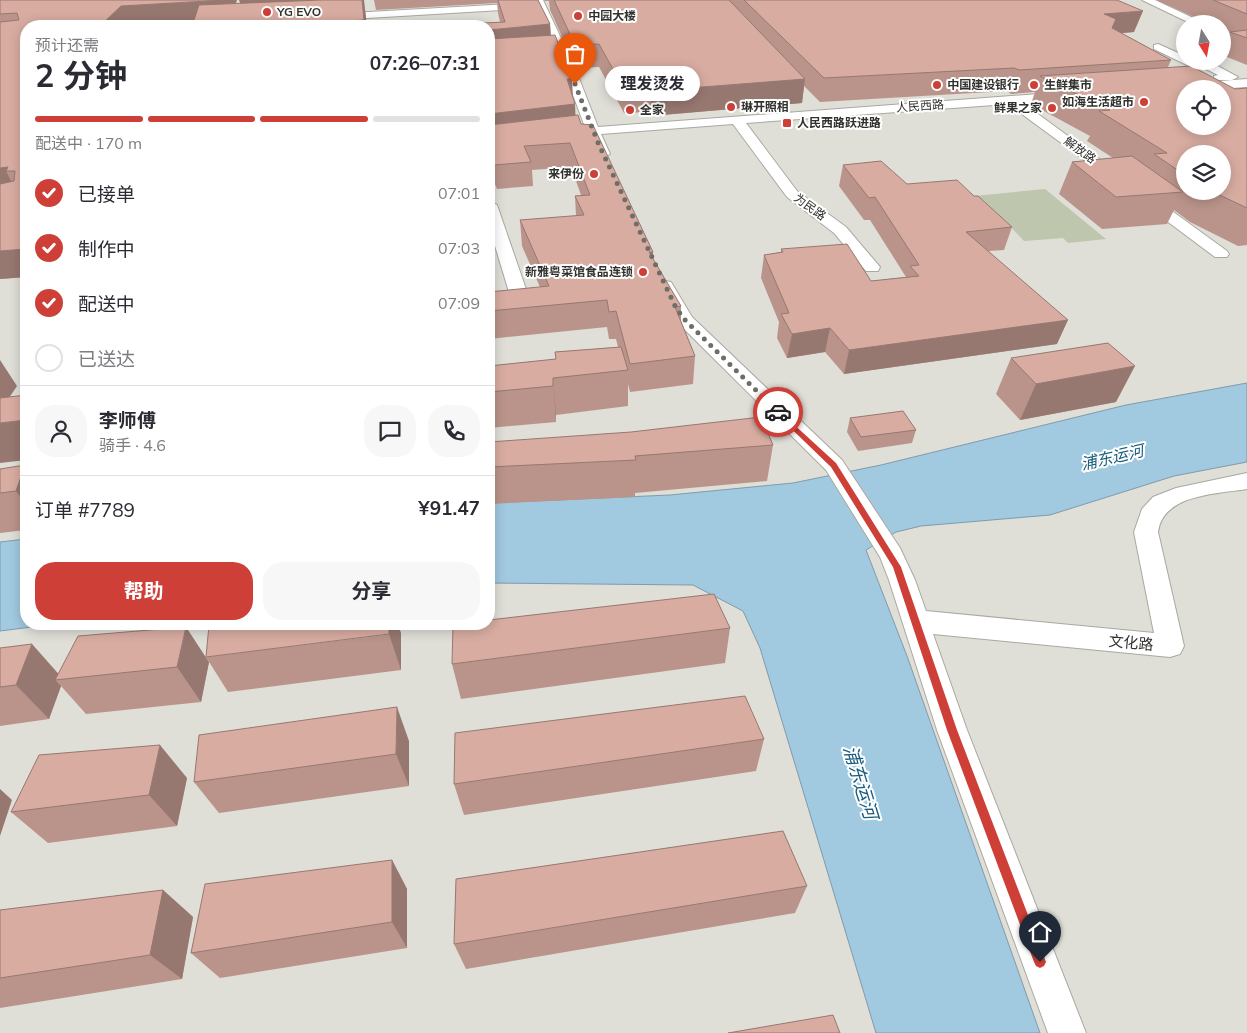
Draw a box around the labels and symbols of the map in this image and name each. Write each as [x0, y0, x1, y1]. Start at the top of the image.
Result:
place label: YG EVO [276, 4, 321, 19]
marker: YG EVO [261, 6, 273, 18]
place label: 中园大楼 [588, 8, 636, 23]
marker: 中园大楼 [572, 10, 584, 22]
north arrow [1176, 15, 1231, 70]
pin [554, 33, 596, 84]
callout: 理发烫发 [605, 66, 700, 102]
place label: 中国建设银行 [947, 77, 1019, 92]
place label: 生鲜集市 [1044, 77, 1092, 92]
marker: 中国建设银行 [931, 79, 943, 91]
marker: 生鲜集市 [1028, 79, 1040, 91]
place label: 如海生活超市 [1062, 94, 1134, 109]
street label: 人民西路 [895, 96, 944, 115]
marker: 如海生活超市 [1138, 96, 1150, 108]
place label: 琳开照相 [741, 99, 789, 114]
place label: 鲜果之家 [994, 100, 1042, 115]
marker: 琳开照相 [725, 101, 737, 113]
place label: 全家 [640, 102, 664, 117]
marker: 鲜果之家 [1046, 102, 1058, 114]
marker: 全家 [624, 104, 636, 116]
place label: 人民西路跃进路 [797, 115, 881, 130]
marker: 人民西路跃进路 [781, 117, 793, 129]
street label: 解放路 [1061, 133, 1099, 166]
place label: 来伊份 [548, 166, 584, 181]
marker: 来伊份 [588, 168, 600, 180]
street label: 为民路 [791, 190, 829, 223]
place label: 新雅粤菜馆食品连锁 [525, 264, 633, 279]
marker: 新雅粤菜馆食品连锁 [637, 266, 649, 278]
courier [753, 387, 803, 437]
water label: 浦东运河 [1079, 439, 1148, 474]
street label: 文化路 [1108, 631, 1154, 654]
water label: 浦东运河 [838, 742, 885, 826]
pin [1019, 911, 1061, 962]

